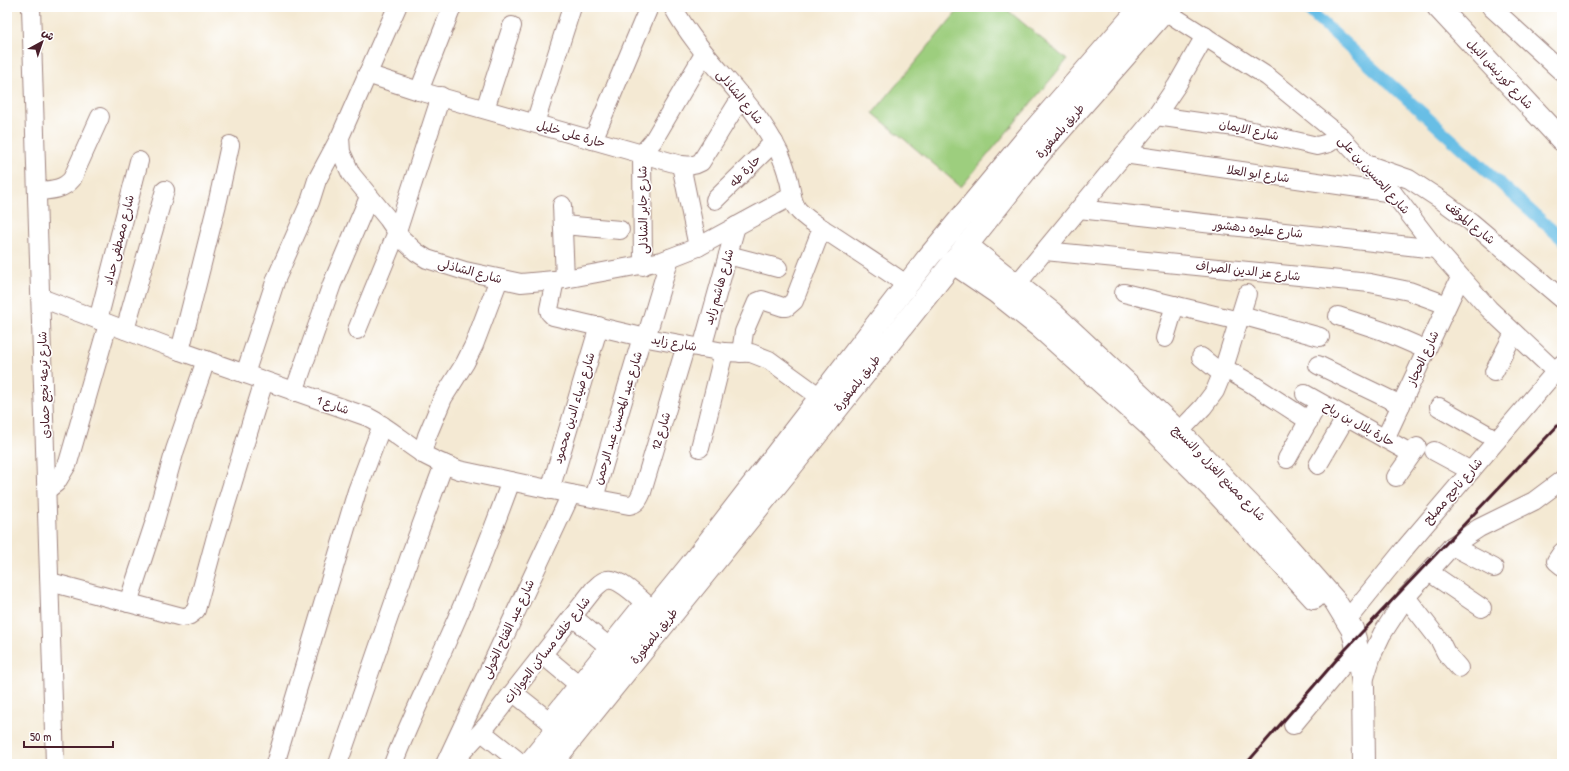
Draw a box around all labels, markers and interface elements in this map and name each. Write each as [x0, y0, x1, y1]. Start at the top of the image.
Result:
north arrow [22, 22, 62, 62]
text: ش [39, 25, 58, 44]
street label: شارع كورنيش النيل [1463, 35, 1537, 113]
street label: شارع الشاذلى [712, 66, 768, 128]
street label: طريق بلصفورة [1031, 100, 1088, 162]
street label: شارع الايمان [1217, 115, 1281, 145]
street label: حارة على خليل [535, 116, 607, 151]
street label: شارع الحسين بن على [1334, 132, 1414, 218]
street label: حارة طه [725, 151, 765, 191]
street label: شارع ابو العلا [1225, 161, 1291, 187]
street label: شارع جابر الشاذلى [633, 166, 653, 254]
street label: شارع مصطفى حداد [99, 193, 139, 287]
street label: شارع الموقف [1441, 197, 1499, 249]
street label: شارع عليوه دهشور [1211, 215, 1304, 243]
street label: شارع هاشم زايد [700, 247, 738, 327]
street label: شارع الشاذلى [436, 254, 504, 288]
street label: شارع عز الدين الصراف [1195, 257, 1301, 285]
street label: شارع الحجاز [1402, 328, 1444, 389]
street label: شارع زايد [650, 330, 698, 356]
street label: شارع ترعه نجع حمادى [33, 331, 55, 439]
street label: شارع عبد المحسن عبد الرحمن [589, 349, 647, 487]
street label: شارع ضياء الدين محمود [548, 350, 600, 466]
street label: طريق بلصفورة [829, 351, 884, 414]
street label: شارع 1 [314, 391, 352, 419]
street label: حارة بلال بن رباح [1320, 397, 1398, 450]
street label: شارع 12 [647, 410, 675, 452]
street label: شارع مصنع الغزل و النسيج [1168, 421, 1270, 525]
street label: شارع ناجح مصلح [1419, 454, 1487, 528]
street label: شارع عبد الفتاح الخولى [477, 576, 539, 682]
street label: شارع خلف مساكن الجوازات [499, 593, 595, 707]
street label: طريق بلصفورة [626, 604, 681, 667]
scale bar [24, 723, 113, 749]
text: 50 m [30, 728, 51, 745]

